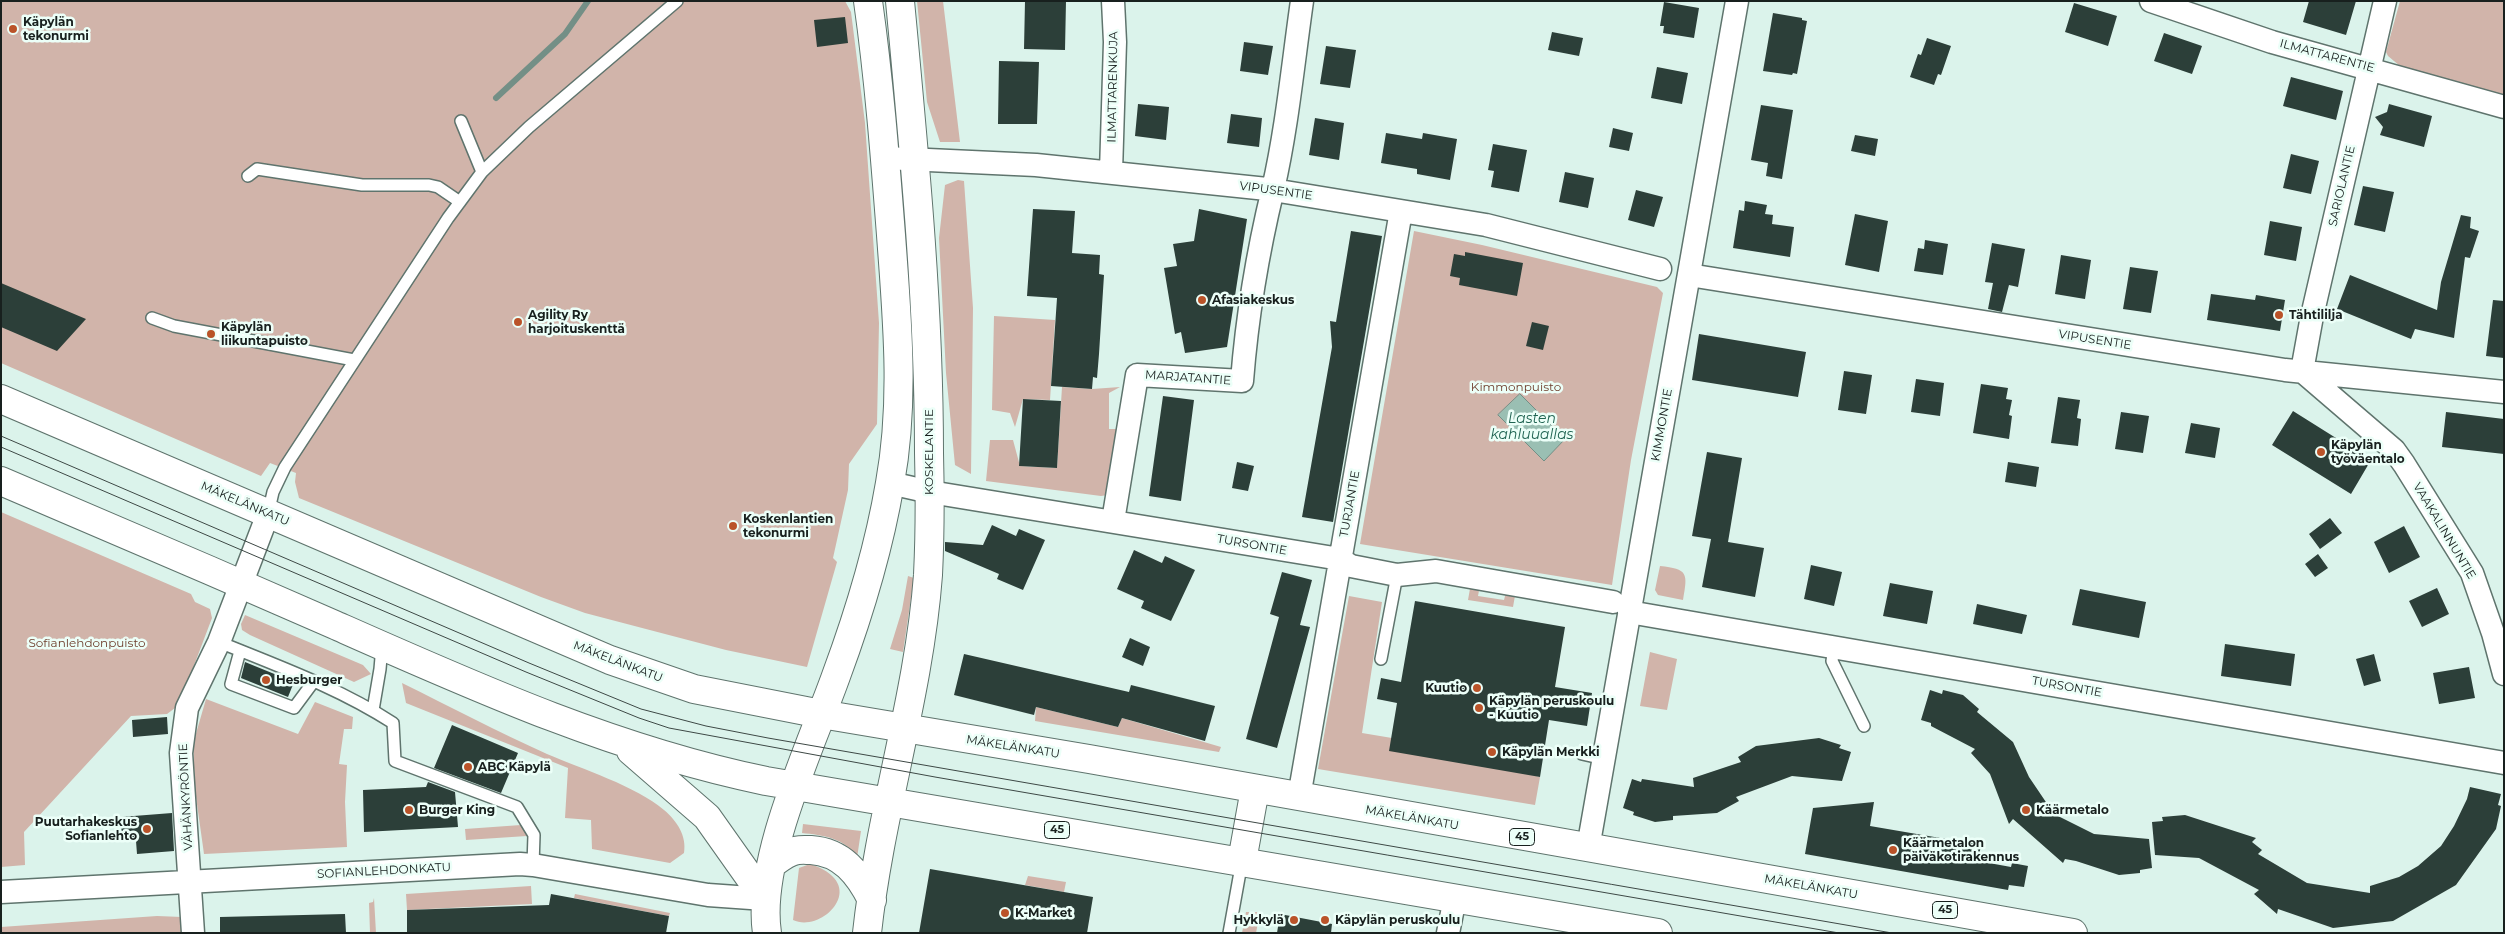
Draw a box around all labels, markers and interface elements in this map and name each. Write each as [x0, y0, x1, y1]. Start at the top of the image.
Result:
place label: Käpylän tekonurmi [23, 15, 89, 43]
marker: Käpylän tekonurmi [7, 23, 19, 35]
street label: ILMATTARENKUJA [1105, 31, 1121, 143]
street label: ILMATTARENTIE [2278, 36, 2376, 76]
street label: SARIOLANTIE [2326, 144, 2358, 228]
street label: VIPUSENTIE [1239, 179, 1313, 203]
place label: Afasiakeskus [1212, 293, 1294, 307]
marker: Afasiakeskus [1196, 294, 1208, 306]
place label: Agility Ry harjoituskenttä [528, 308, 625, 336]
place label: Tähtililja [2289, 308, 2343, 322]
marker: Tähtililja [2273, 309, 2285, 321]
marker: Agility Ry harjoituskenttä [512, 316, 524, 328]
place label: Käpylän liikuntapuisto [221, 320, 308, 348]
street label: VIPUSENTIE [2058, 327, 2132, 353]
marker: Käpylän liikuntapuisto [205, 328, 217, 340]
street label: MARJATANTIE [1145, 368, 1231, 388]
park label: Kimmonpuisto [1471, 380, 1561, 394]
street label: KIMMONTIE [1649, 388, 1675, 462]
street label: KOSKELANTIE [922, 409, 936, 495]
water label: Lasten kahluuallas [1491, 411, 1573, 444]
place label: Käpylän työväentalo [2331, 438, 2405, 466]
marker: Käpylän työväentalo [2315, 446, 2327, 458]
street label: TURJANTIE [1337, 470, 1363, 538]
street label: MÄKELÄNKATU [199, 479, 291, 529]
street label: VAAKALINNUNTIE [2409, 480, 2479, 582]
place label: Koskenlantien tekonurmi [743, 512, 833, 540]
marker: Koskenlantien tekonurmi [727, 520, 739, 532]
street label: TURSONTIE [1216, 532, 1288, 558]
park label: Sofianlehdonpuisto [28, 636, 146, 650]
street label: MÄKELÄNKATU [571, 638, 665, 686]
place label: Hesburger [276, 673, 342, 687]
marker: Hesburger [260, 674, 272, 686]
street label: TURSONTIE [2031, 674, 2103, 700]
place label: Kuutio [1425, 681, 1467, 695]
marker: Kuutio [1471, 682, 1483, 694]
place label: Käpylän peruskoulu - Kuutio [1489, 694, 1614, 722]
marker: Käpylän peruskoulu - Kuutio [1473, 702, 1485, 714]
street label: MÄKELÄNKATU [965, 732, 1061, 762]
street label: VÄHÄNKYRÖNTIE [176, 743, 196, 851]
place label: Käpylän Merkki [1502, 745, 1600, 759]
marker: Käpylän Merkki [1486, 746, 1498, 758]
place label: ABC Käpylä [478, 760, 551, 774]
marker: ABC Käpylä [462, 761, 474, 773]
place label: Burger King [419, 803, 495, 817]
street label: MÄKELÄNKATU [1364, 803, 1460, 833]
place label: Käärmetalo [2036, 803, 2109, 817]
marker: Burger King [403, 804, 415, 816]
marker: Käärmetalo [2020, 804, 2032, 816]
place label: Puutarhakeskus Sofianlehto [35, 815, 137, 843]
road number: 45 [1044, 822, 1070, 838]
marker: Puutarhakeskus Sofianlehto [141, 823, 153, 835]
road number: 45 [1510, 829, 1534, 846]
place label: Käärmetalon päiväkotirakennus [1903, 836, 2019, 864]
marker: Käärmetalon päiväkotirakennus [1887, 844, 1899, 856]
street label: SOFIANLEHDONKATU [317, 860, 451, 882]
street label: MÄKELÄNKATU [1763, 872, 1859, 902]
road number: 45 [1932, 902, 1958, 918]
place label: K-Market [1015, 906, 1072, 920]
marker: K-Market [999, 907, 1011, 919]
place label: Hykkylä [1233, 913, 1284, 927]
place label: Käpylän peruskoulu [1335, 913, 1460, 927]
marker: Hykkylä [1288, 914, 1300, 926]
marker: Käpylän peruskoulu [1319, 914, 1331, 926]

